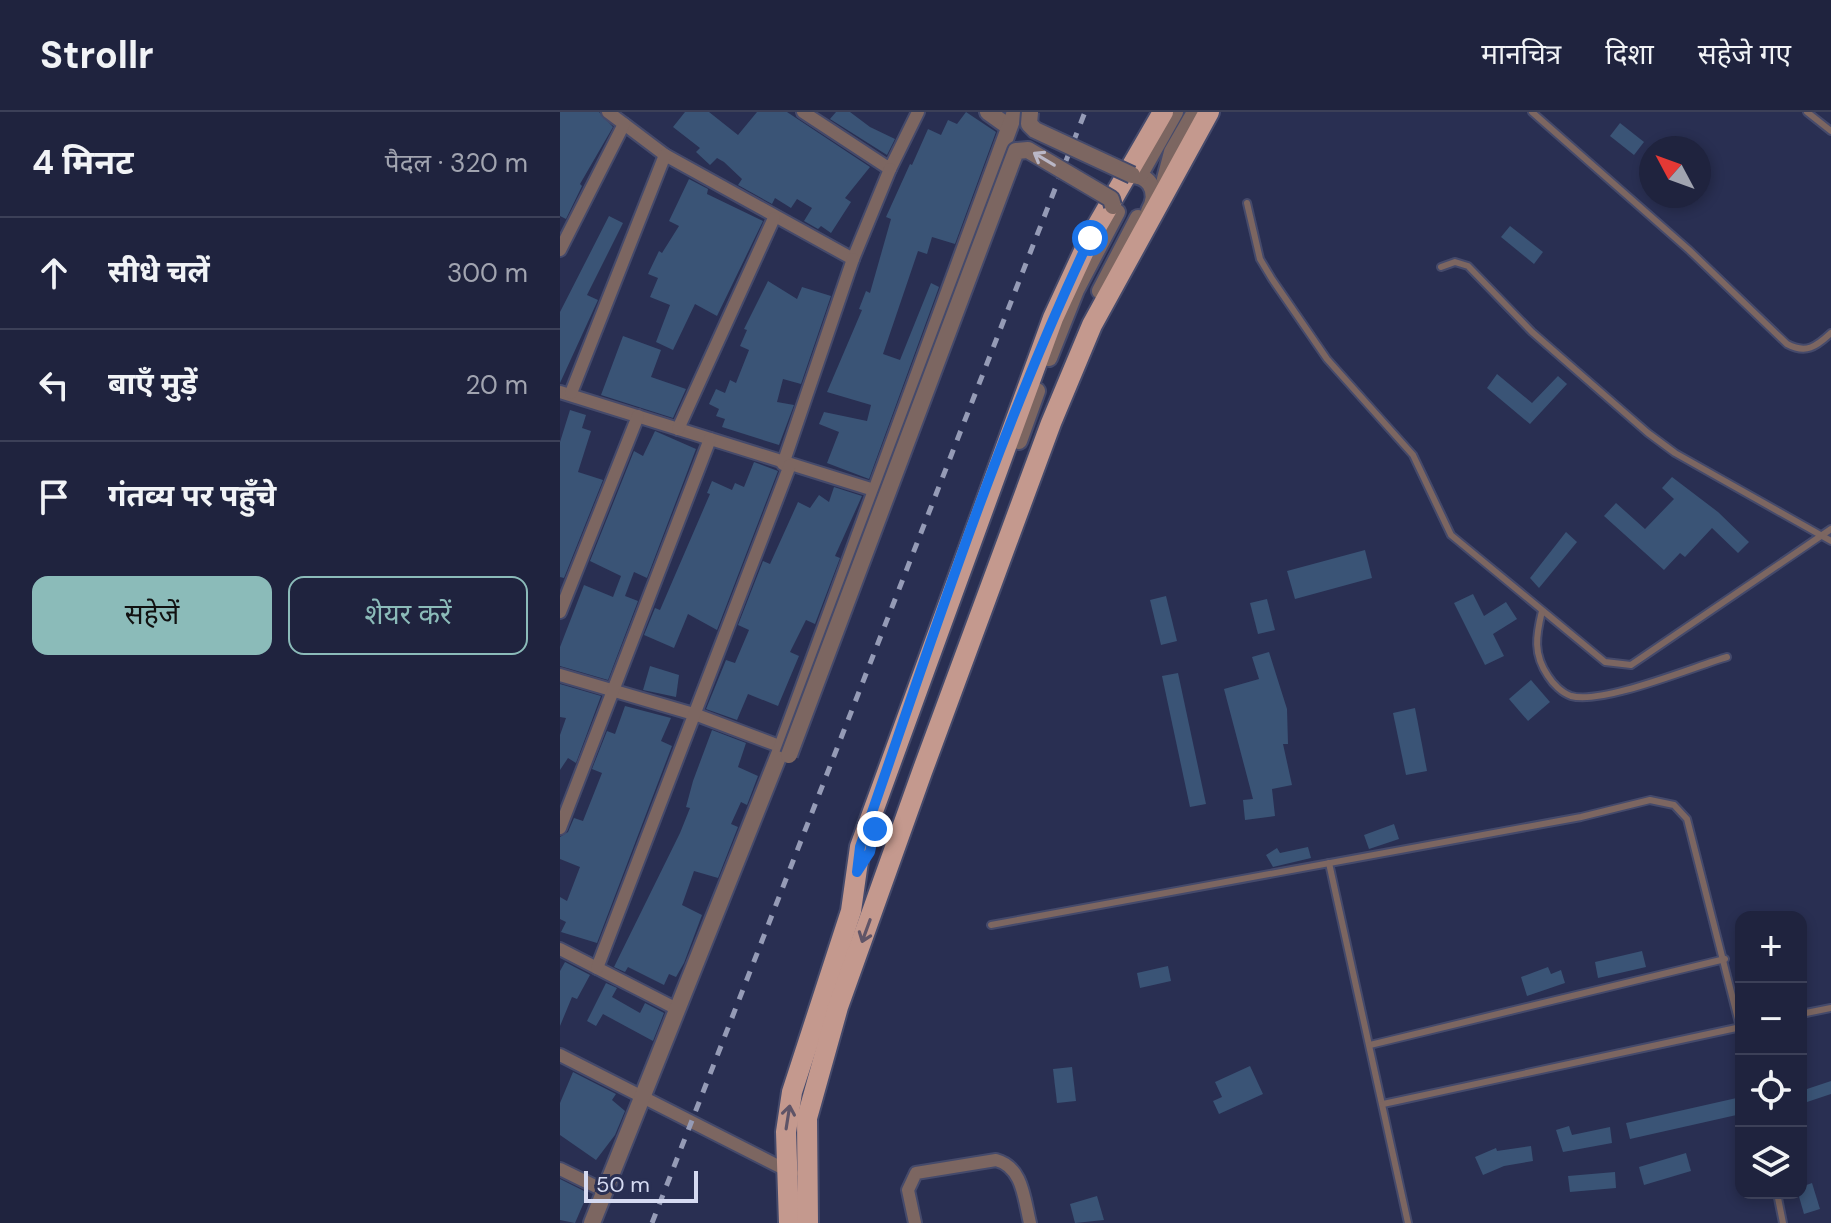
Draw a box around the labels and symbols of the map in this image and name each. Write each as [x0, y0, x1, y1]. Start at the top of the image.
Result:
north arrow [1639, 136, 1711, 208]
one-way arrow [1032, 151, 1056, 166]
route start [1072, 220, 1108, 256]
route end [857, 811, 893, 847]
one-way arrow [858, 918, 872, 943]
one-way arrow [782, 1105, 797, 1130]
scale bar [584, 1167, 698, 1203]

